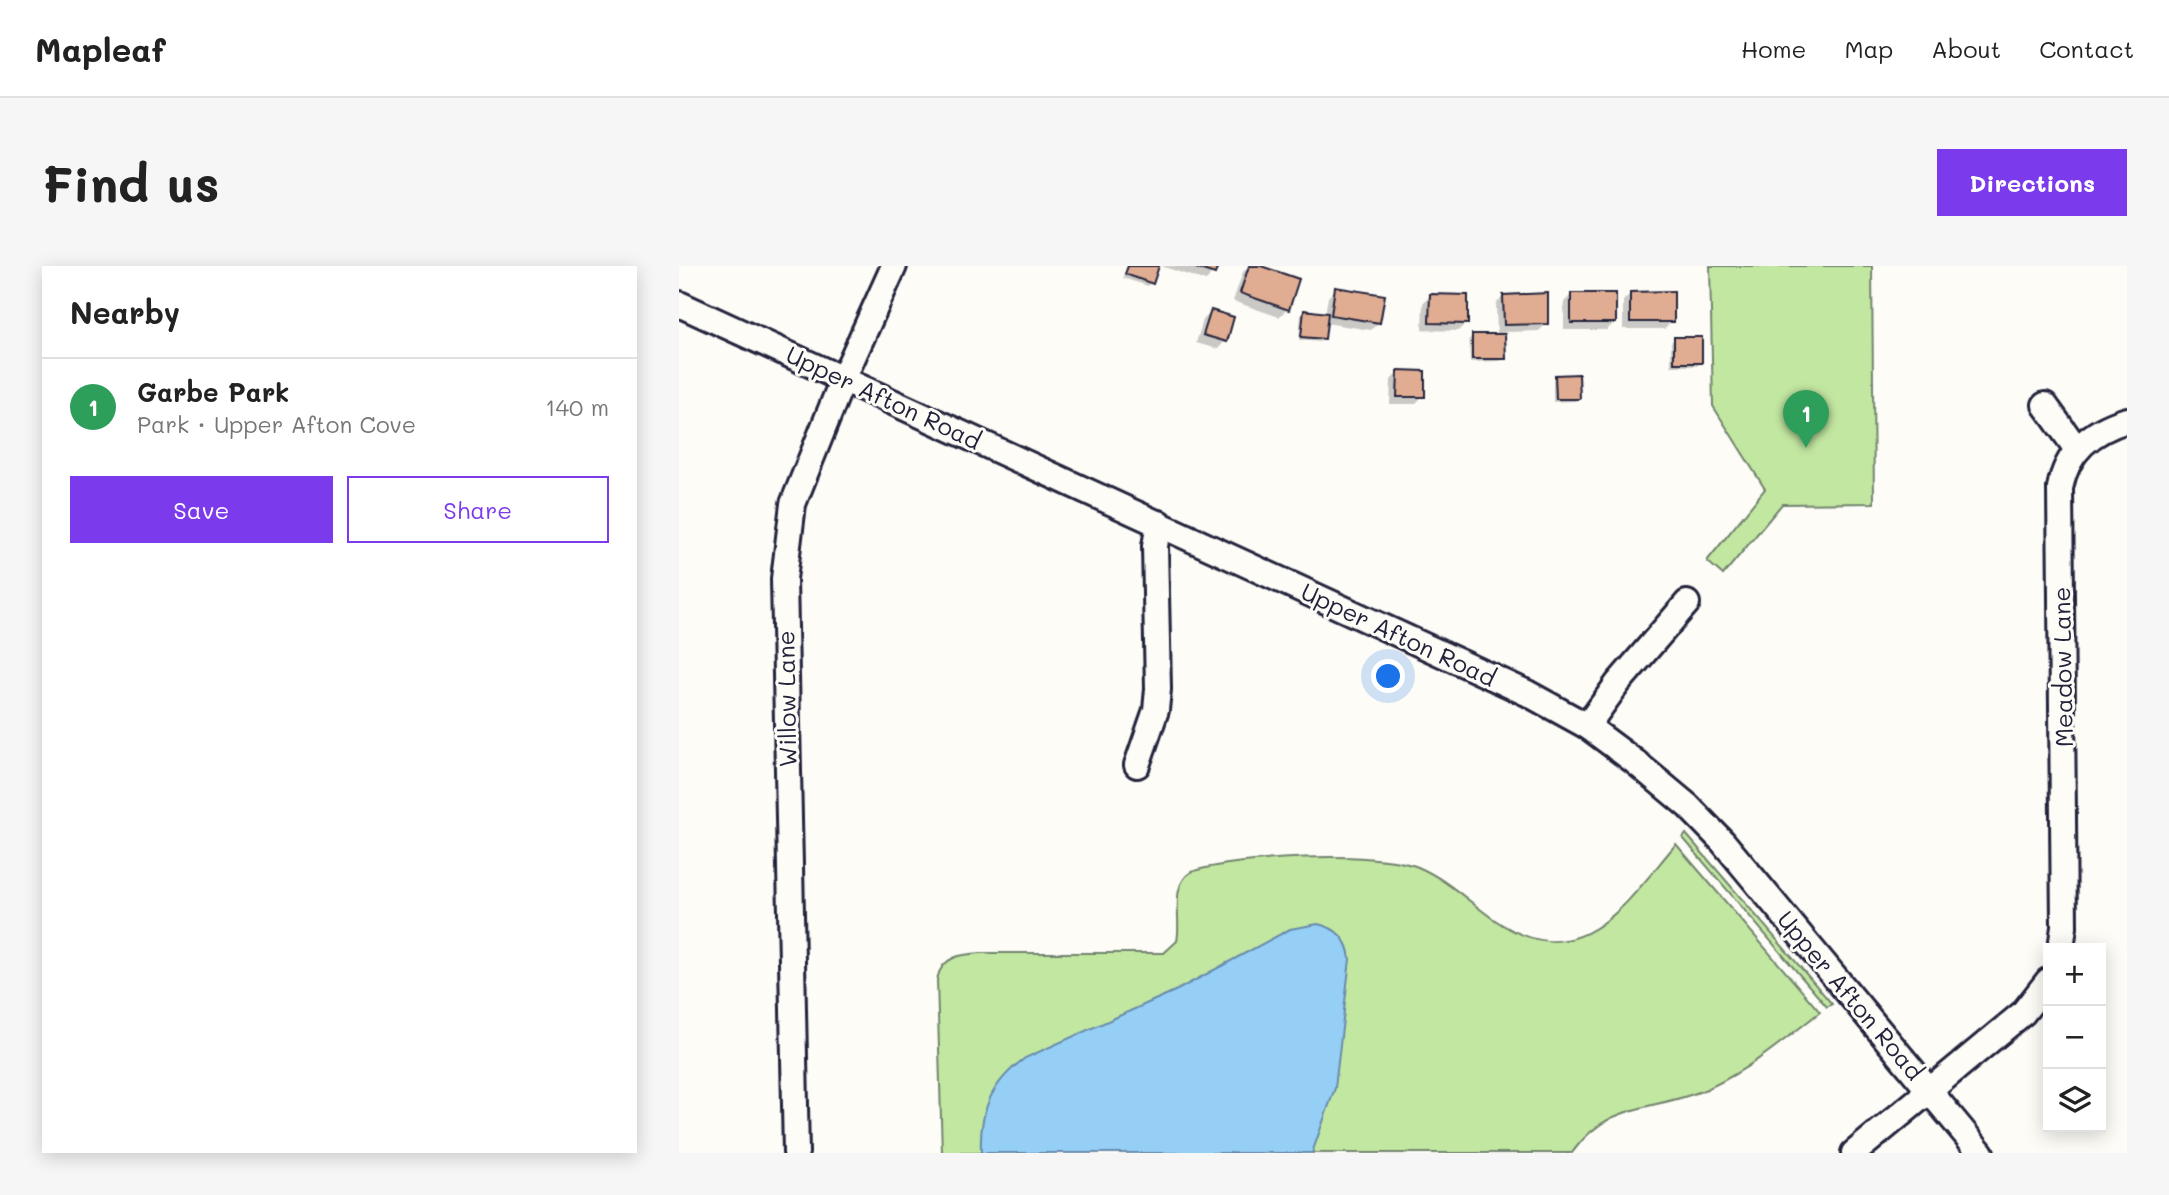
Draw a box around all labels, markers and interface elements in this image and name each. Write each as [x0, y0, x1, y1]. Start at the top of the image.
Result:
text: Mapleaf [35, 27, 166, 70]
text: Home [1741, 33, 1806, 64]
text: Map [1844, 33, 1893, 64]
text: About [1931, 33, 2001, 64]
text: Contact [2039, 33, 2134, 64]
button: Directions [1937, 149, 2127, 216]
text: Find us [42, 151, 220, 214]
text: Nearby [70, 292, 180, 332]
street label: Upper Afton Road [782, 338, 986, 456]
text: Garbe Park [137, 375, 289, 409]
pin: 1 [1783, 390, 1829, 448]
text: 1 [88, 392, 98, 422]
text: 140 m [545, 392, 609, 422]
text: Park · Upper Afton Cove [137, 409, 416, 439]
button: Save [70, 476, 333, 543]
button: Share [347, 476, 609, 543]
street label: Upper Afton Road [1297, 575, 1501, 693]
street label: Meadow Lane [2045, 587, 2079, 747]
street label: Willow Lane [769, 630, 803, 768]
your location [1371, 659, 1405, 693]
street label: Upper Afton Road [1771, 904, 1931, 1086]
map controls [2043, 943, 2106, 1132]
button: + [2043, 943, 2106, 1006]
button: − [2043, 1006, 2106, 1069]
button: layers [2043, 1069, 2106, 1132]

